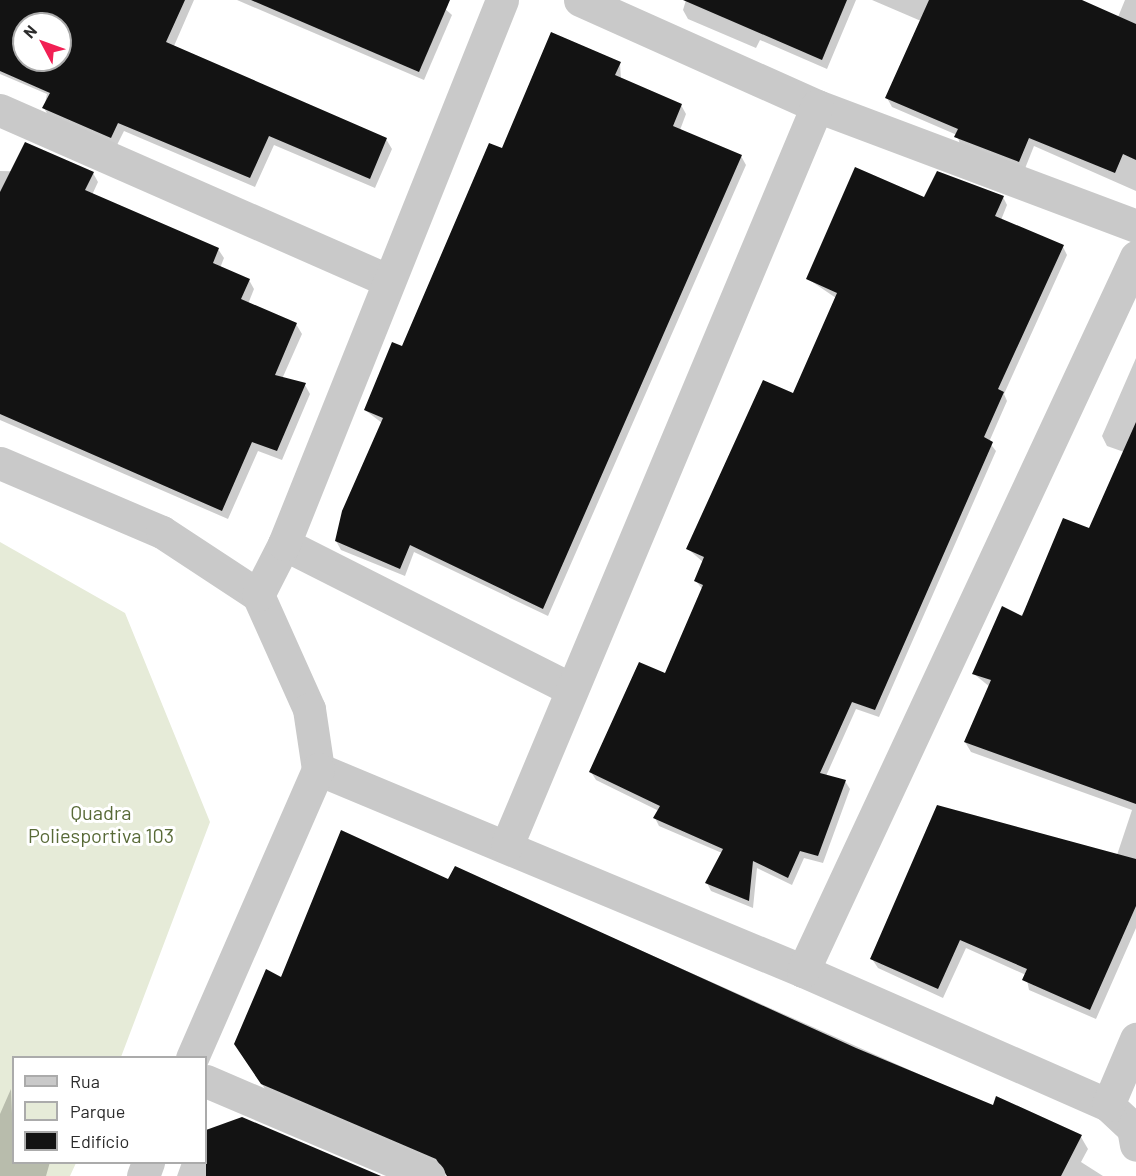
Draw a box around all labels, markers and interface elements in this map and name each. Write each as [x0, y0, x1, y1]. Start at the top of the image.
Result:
north arrow [12, 12, 72, 72]
text: N [19, 21, 40, 41]
park label: Quadra Poliesportiva 103 [28, 800, 174, 847]
legend [12, 1056, 207, 1164]
text: Rua [70, 1070, 100, 1092]
text: Parque [70, 1100, 125, 1122]
text: Edifício [70, 1130, 129, 1152]

